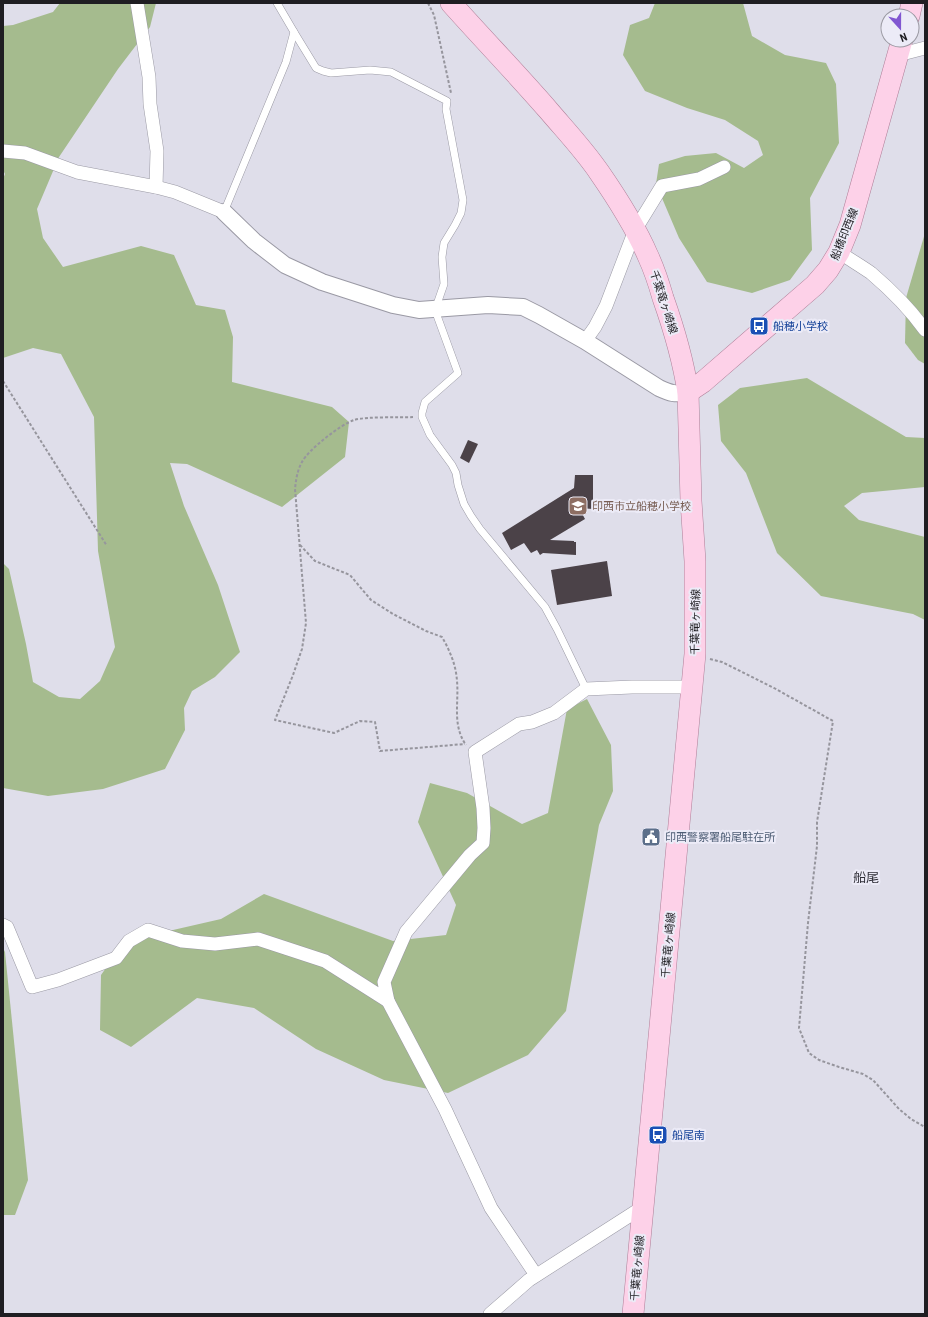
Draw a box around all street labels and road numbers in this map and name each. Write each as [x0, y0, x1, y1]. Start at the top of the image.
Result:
street label: 船橋印西線 [828, 206, 861, 262]
street label: 千葉竜ヶ崎線 [647, 269, 680, 336]
street label: 千葉竜ヶ崎線 [688, 589, 703, 655]
street label: 千葉竜ヶ崎線 [659, 912, 678, 978]
street label: 千葉竜ヶ崎線 [628, 1235, 647, 1301]

